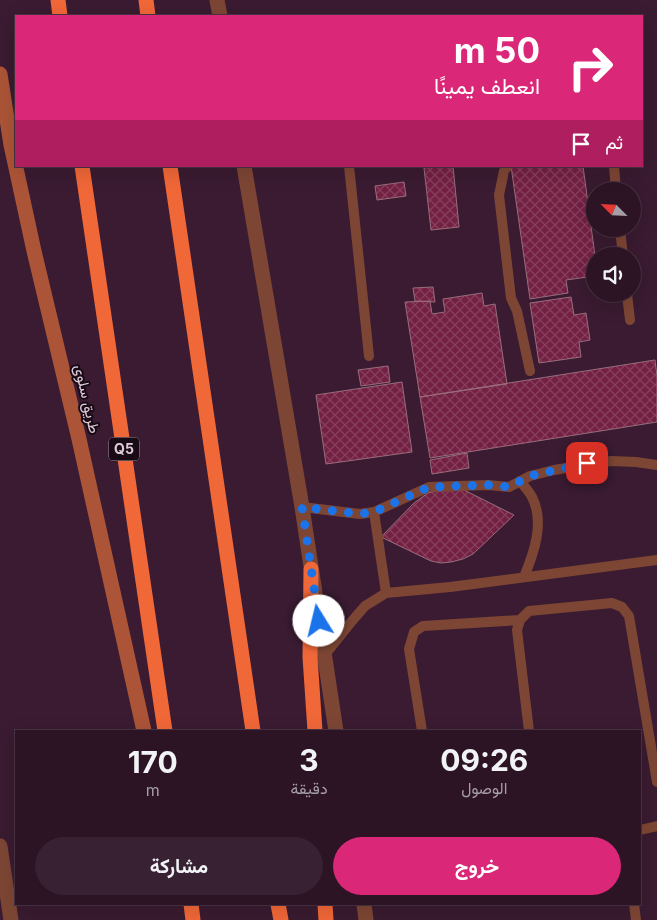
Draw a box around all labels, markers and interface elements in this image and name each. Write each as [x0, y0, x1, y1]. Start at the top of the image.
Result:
text: 50 m [454, 29, 540, 71]
icon: right [558, 35, 623, 100]
text: انعطف يمينًا [434, 73, 540, 99]
icon: arrive [567, 130, 595, 158]
text: ثم [605, 131, 623, 154]
north arrow [586, 182, 641, 238]
map controls [586, 182, 641, 302]
button: sound [586, 247, 641, 302]
street label: طريق سلوى [69, 363, 105, 436]
road number: Q5 [109, 438, 139, 460]
pin [566, 442, 608, 484]
icon: arrive [573, 449, 601, 477]
position arrow [292, 594, 344, 646]
text: 3 [299, 742, 319, 778]
text: 09:26 [440, 742, 528, 778]
text: 170 [128, 744, 178, 780]
text: دقيقة [291, 778, 328, 798]
text: الوصول [461, 778, 507, 798]
text: m [146, 780, 160, 800]
button: مشاركة [35, 837, 323, 895]
button: خروج [333, 837, 621, 895]

